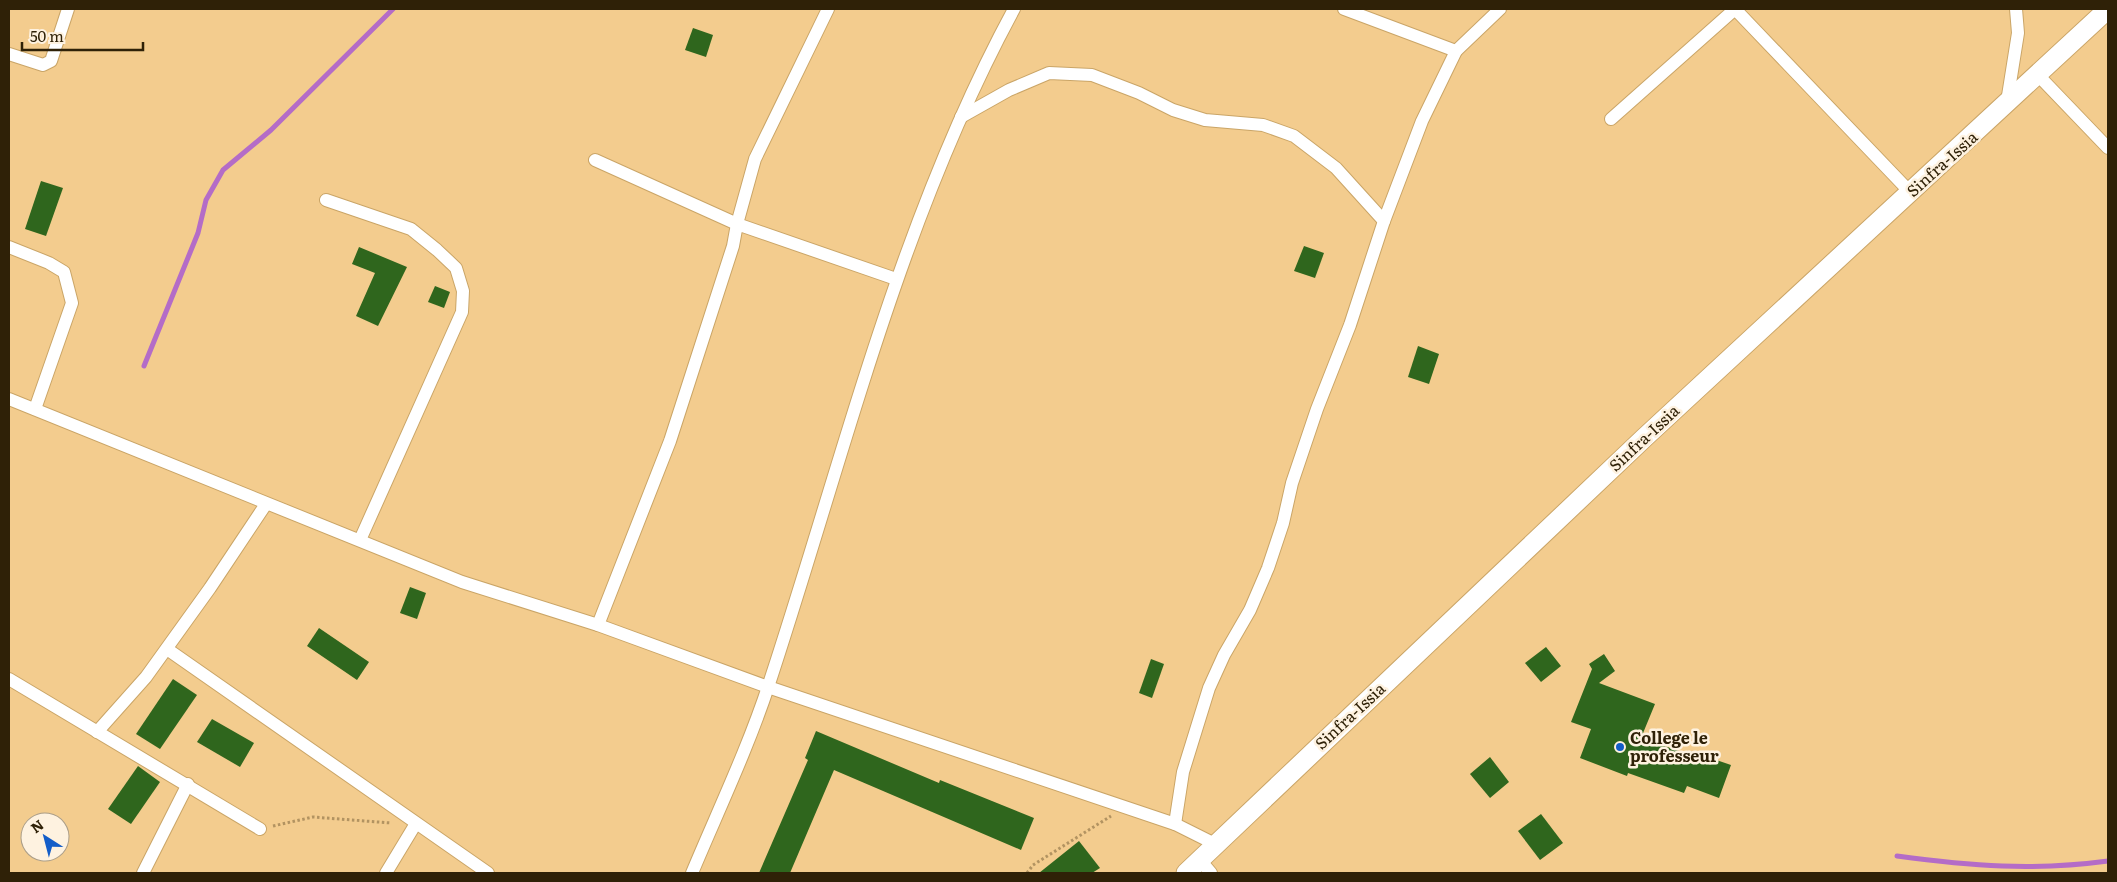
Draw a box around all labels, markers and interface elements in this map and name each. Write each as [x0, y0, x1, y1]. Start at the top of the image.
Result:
scale bar [22, 20, 144, 52]
text: 50 m [30, 24, 64, 47]
street label: Sinfra-Issia [1900, 124, 1983, 202]
street label: Sinfra-Issia [1603, 398, 1684, 476]
street label: Sinfra-Issia [1309, 676, 1390, 754]
place label: College le professeur [1630, 725, 1719, 767]
marker: College le professeur [1614, 741, 1626, 753]
north arrow [20, 812, 70, 862]
text: N [26, 814, 48, 837]

